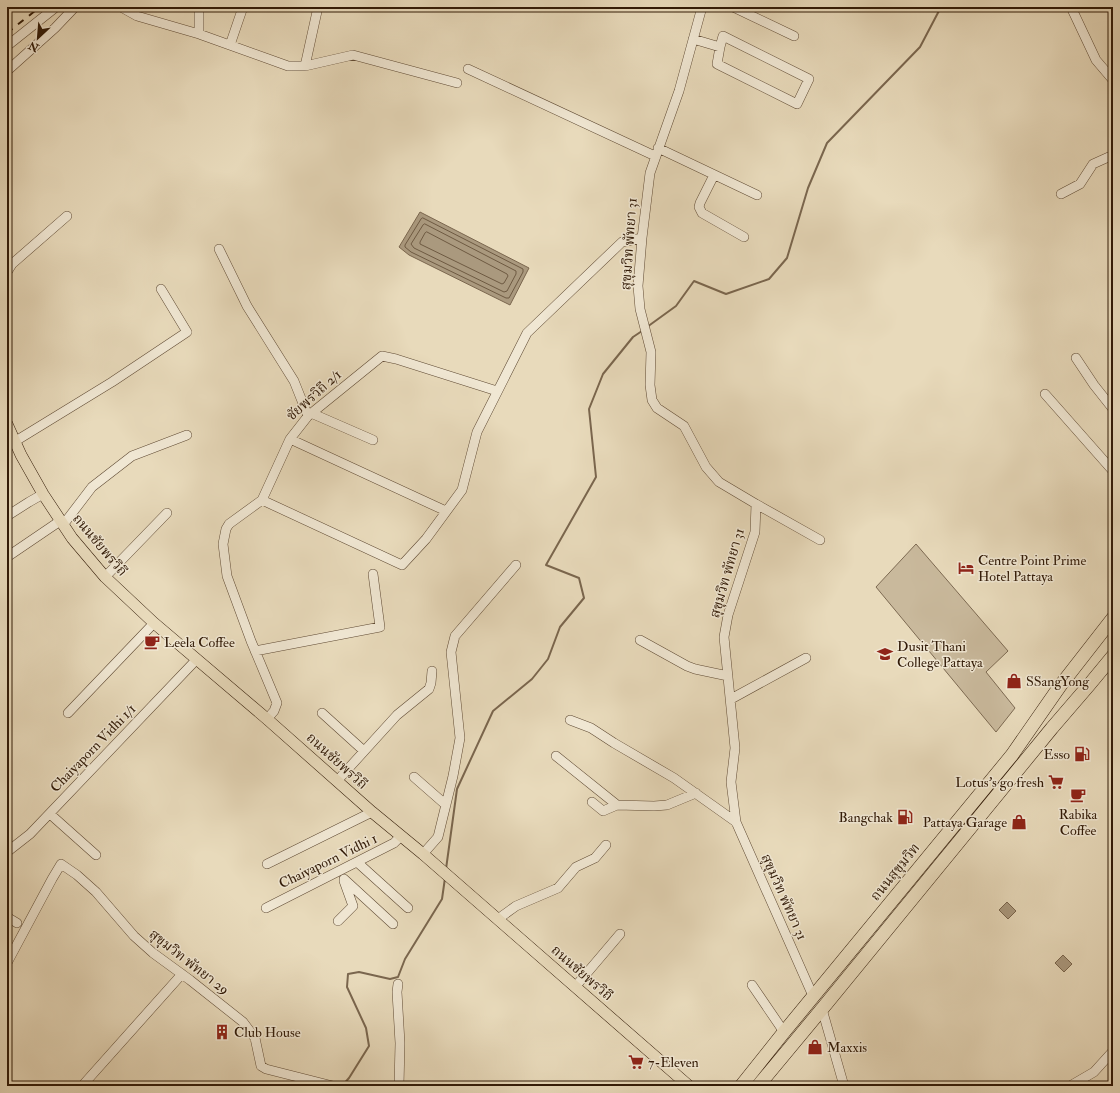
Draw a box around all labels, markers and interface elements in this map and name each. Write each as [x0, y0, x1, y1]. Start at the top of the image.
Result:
north arrow [18, 18, 58, 58]
text: N [26, 38, 42, 55]
street label: สุขุมวิท พัทยา 31 [617, 197, 641, 291]
street label: ชัยพรวิถี 2/1 [283, 366, 345, 424]
street label: ถนนชัยพรวิถี [69, 510, 131, 580]
street label: สุขุมวิท พัทยา 31 [706, 526, 748, 620]
place label: Centre Point Prime Hotel Pattaya [978, 552, 1086, 586]
hotel icon: Centre Point Prime Hotel Pattaya [957, 559, 975, 577]
cafe icon: Leela Coffee [143, 633, 161, 651]
place label: Leela Coffee [164, 634, 235, 651]
place label: Dusit Thani College Pattaya [897, 638, 983, 672]
school or university icon: Dusit Thani College Pattaya [876, 645, 894, 663]
shop icon: SSangYong [1005, 672, 1023, 690]
place label: SSangYong [1026, 673, 1090, 690]
street label: Chaiyaporn Vidhi 1/1 [47, 700, 140, 796]
street label: ถนนชัยพรวิถี [303, 729, 371, 793]
fuel station icon: Esso [1073, 745, 1091, 763]
place label: Esso [1044, 746, 1070, 763]
supermarket icon: Lotus's go fresh [1047, 773, 1065, 791]
place label: Lotus's go fresh [955, 774, 1045, 791]
cafe icon: Rabika Coffee [1069, 786, 1087, 804]
place label: Rabika Coffee [1059, 806, 1098, 839]
fuel station icon: Bangchak [896, 808, 914, 826]
place label: Bangchak [839, 809, 893, 826]
shop icon: Pattaya Garage [1010, 813, 1028, 831]
place label: Pattaya Garage [923, 814, 1007, 832]
street label: Chaiyaporn Vidhi 1 [276, 830, 380, 893]
street label: ถนนสุขุมวิท [867, 840, 923, 904]
street label: สุขุมวิท พัทยา 31 [757, 851, 811, 943]
street label: สุขุมวิท พัทยา 29 [146, 926, 232, 998]
street label: ถนนชัยพรวิถี [548, 942, 616, 1004]
building icon: Club House [213, 1023, 231, 1041]
place label: Club House [234, 1024, 301, 1041]
shop icon: Maxxis [806, 1038, 824, 1056]
place label: Maxxis [827, 1039, 867, 1056]
supermarket icon: 7-Eleven [627, 1053, 645, 1071]
place label: 7-Eleven [648, 1054, 699, 1071]

